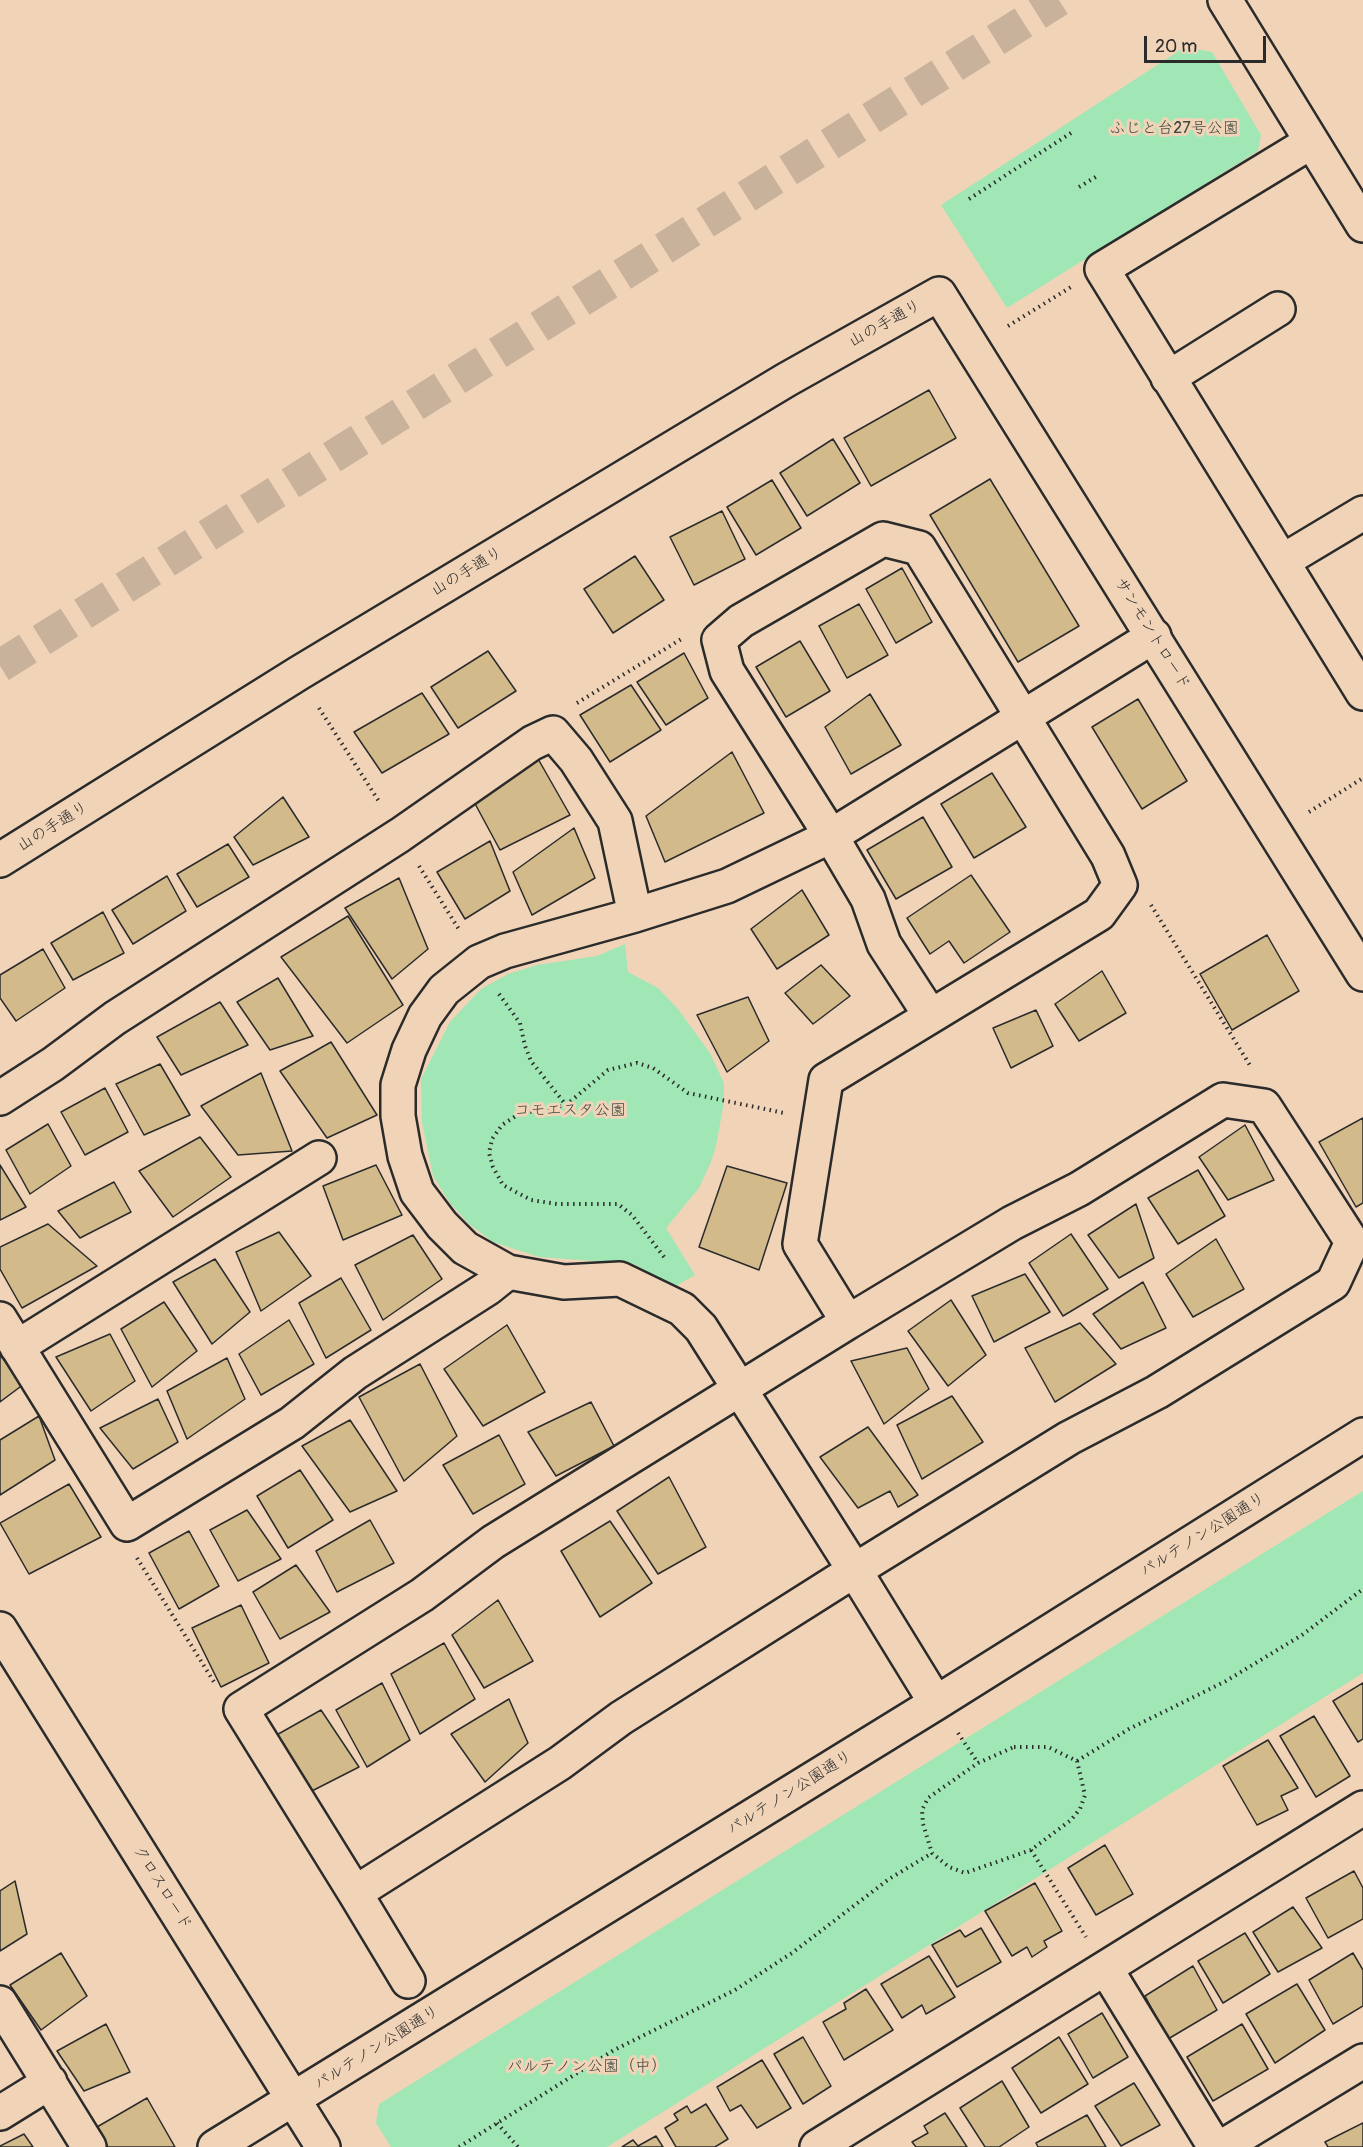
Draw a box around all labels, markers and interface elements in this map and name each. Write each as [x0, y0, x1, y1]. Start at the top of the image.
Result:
scale bar [1147, 24, 1268, 62]
text: 20 m [1155, 35, 1197, 58]
park label: ふじと台27号公園 [1109, 119, 1239, 139]
street label: 山の手通り [845, 296, 925, 352]
street label: 山の手通り [428, 543, 506, 601]
street label: サンモントロード [1110, 575, 1194, 693]
street label: 山の手通り [14, 798, 92, 856]
park label: コモエスタ公園 [514, 1101, 626, 1121]
street label: パルテノン公園通り [1137, 1489, 1269, 1581]
street label: パルテノン公園通り [724, 1747, 856, 1839]
street label: クロスロード [128, 1842, 196, 1934]
street label: パルテノン公園通り [311, 2002, 443, 2094]
park label: パルテノン公園（中） [507, 2057, 667, 2077]

